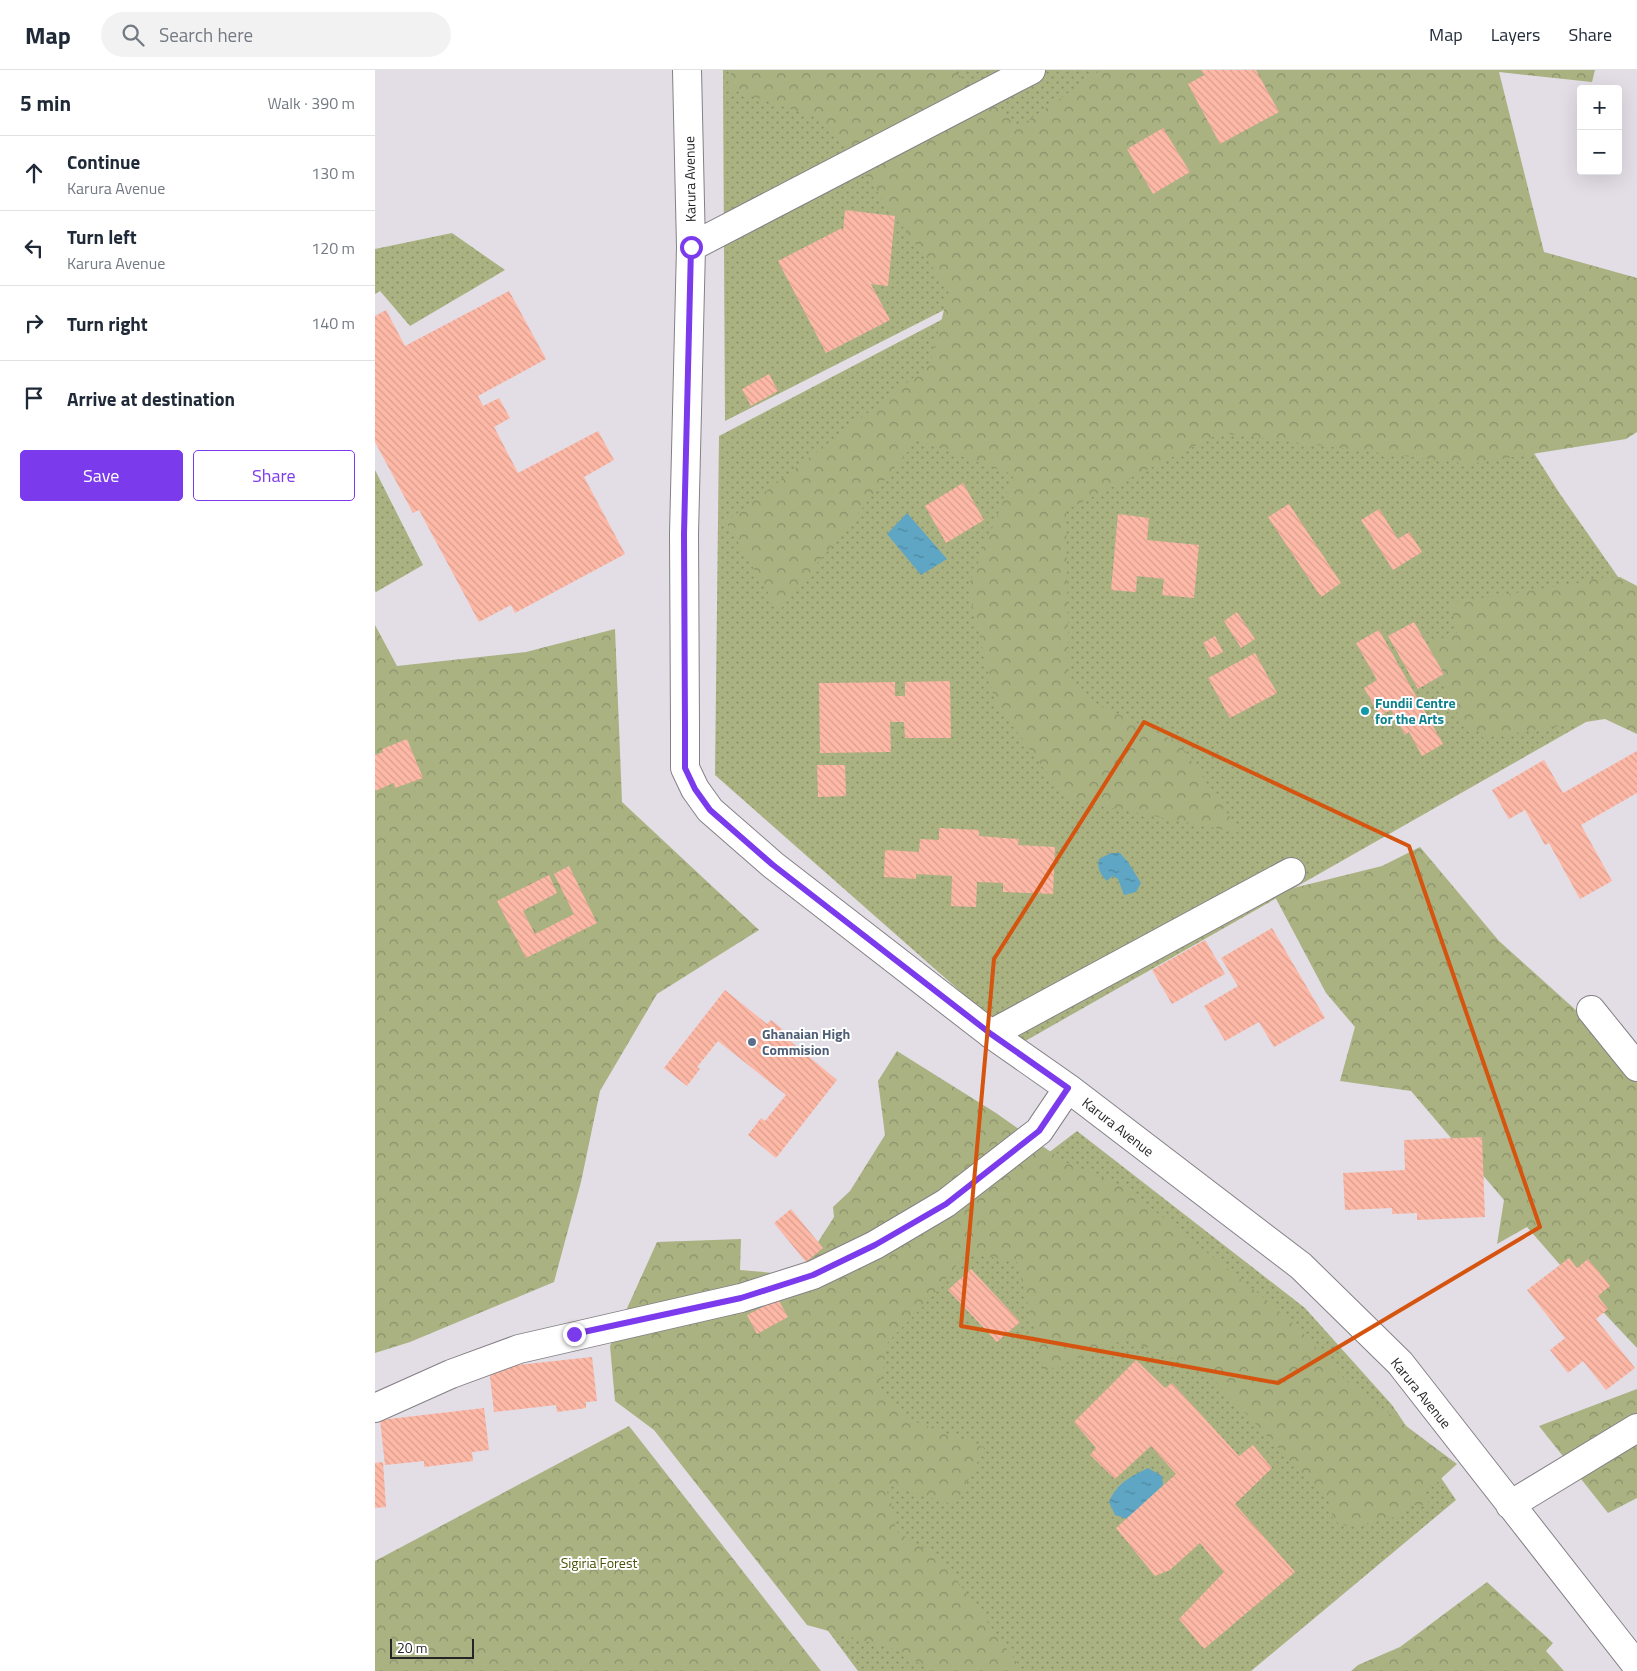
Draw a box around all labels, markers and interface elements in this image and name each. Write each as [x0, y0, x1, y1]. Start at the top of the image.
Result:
search box [101, 12, 451, 57]
text: Map [25, 17, 71, 53]
text: Search here [159, 20, 253, 49]
icon: search [119, 21, 147, 49]
text: Map [1429, 21, 1463, 48]
text: Layers [1491, 21, 1540, 48]
text: Share [1568, 21, 1612, 48]
map controls [1577, 85, 1622, 175]
button: + [1577, 85, 1622, 130]
text: 5 min [20, 87, 71, 119]
text: Walk · 390 m [267, 91, 355, 115]
button: − [1577, 130, 1622, 175]
street label: Karura Avenue [678, 136, 701, 222]
text: Continue [67, 147, 140, 176]
icon: ahead [20, 159, 48, 187]
text: 130 m [311, 161, 355, 185]
text: Karura Avenue [67, 176, 165, 200]
text: Turn left [67, 222, 137, 251]
icon: left [20, 234, 48, 262]
text: 120 m [311, 236, 355, 260]
route start [680, 236, 703, 259]
text: Karura Avenue [67, 251, 165, 275]
icon: right [20, 309, 48, 337]
text: Turn right [67, 309, 148, 338]
text: 140 m [311, 311, 355, 335]
icon: arrive [20, 384, 48, 412]
text: Arrive at destination [67, 384, 235, 413]
button: Save [20, 450, 183, 501]
button: Share [193, 450, 355, 501]
place label: Fundii Centre for the Arts [1375, 692, 1456, 729]
marker: Fundii Centre for the Arts [1359, 705, 1371, 717]
place label: Ghanaian High Commision [762, 1023, 850, 1060]
marker: Ghanaian High Commision [746, 1036, 758, 1048]
street label: Karura Avenue [1078, 1092, 1159, 1161]
route end [563, 1323, 586, 1346]
street label: Karura Avenue [1386, 1353, 1457, 1433]
park label: Sigiria Forest [561, 1552, 637, 1573]
scale bar [390, 1636, 474, 1659]
text: 20 m [397, 1637, 427, 1658]

